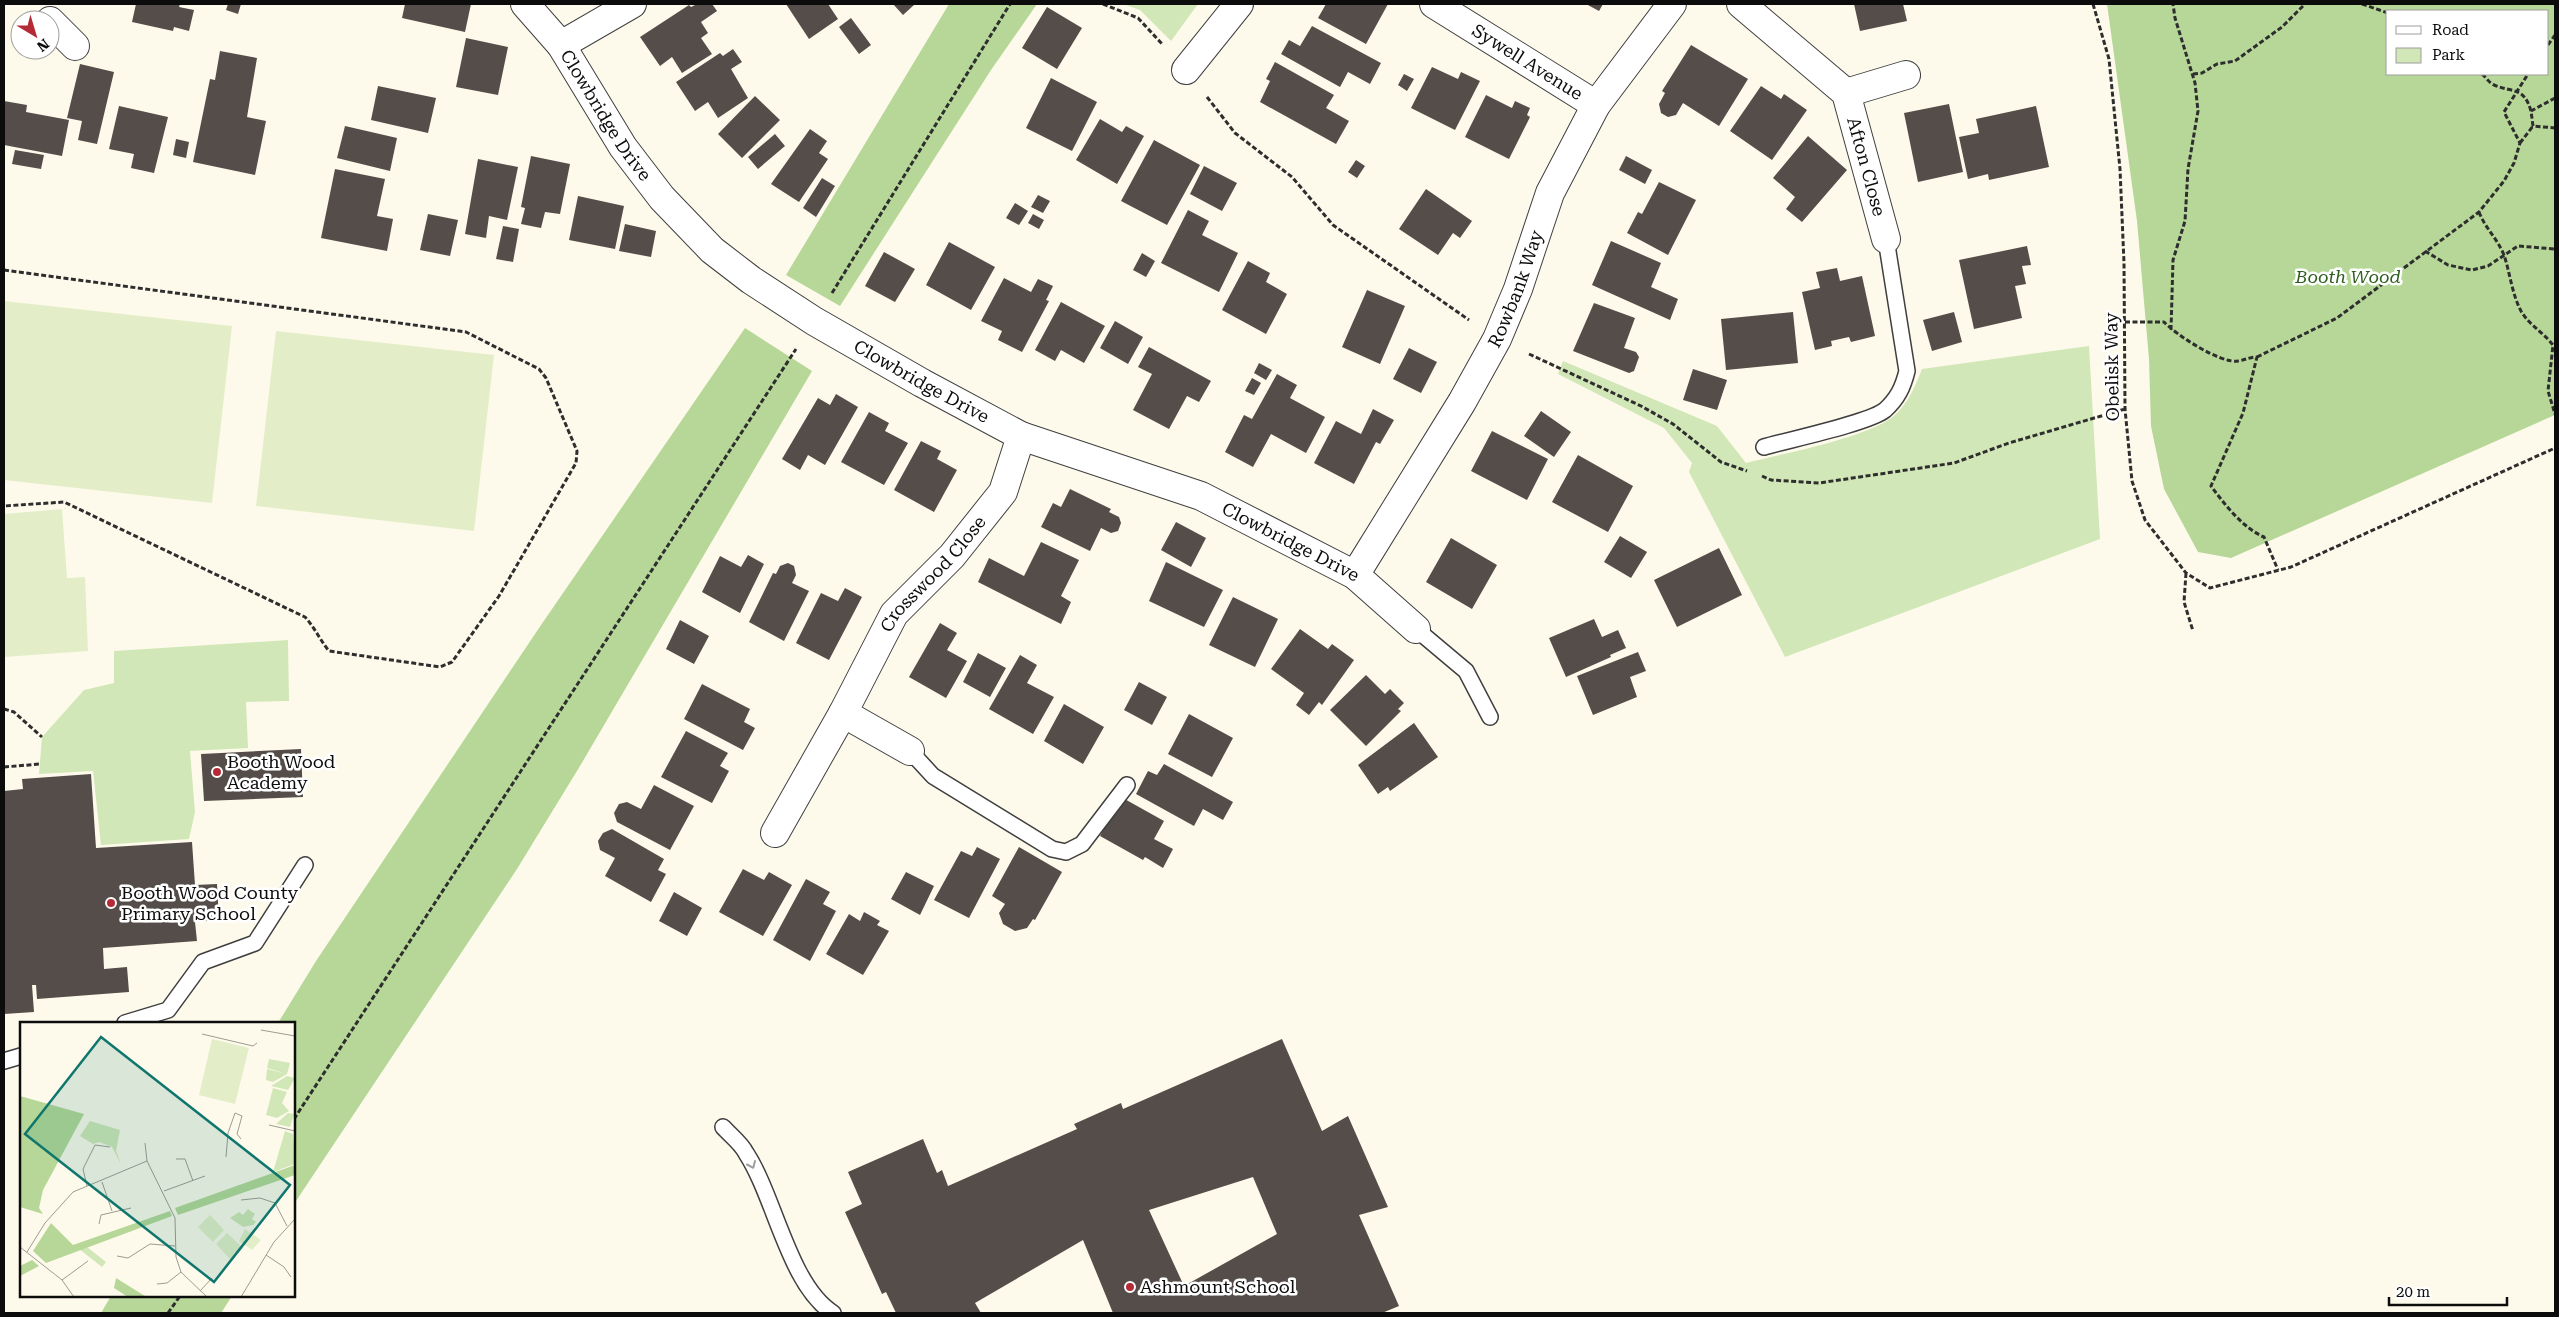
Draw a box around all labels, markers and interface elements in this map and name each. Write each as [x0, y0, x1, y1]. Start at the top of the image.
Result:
north arrow [10, 10, 60, 60]
legend [2386, 10, 2549, 75]
street label: Sywell Avenue [1468, 19, 1587, 104]
text: Road [2432, 21, 2469, 39]
text: N [34, 36, 52, 55]
street label: Clowbridge Drive [556, 46, 656, 185]
text: Park [2432, 46, 2466, 64]
street label: Afton Close [1843, 115, 1890, 218]
street label: Rowbank Way [1483, 227, 1547, 351]
park label: Booth Wood [2294, 266, 2401, 287]
street label: Obelisk Way [2100, 312, 2123, 422]
street label: Clowbridge Drive [850, 335, 993, 427]
street label: Clowbridge Drive [1219, 498, 1363, 586]
street label: Crosswood Close [876, 511, 990, 635]
place label: Booth Wood Academy [227, 751, 336, 793]
marker: Booth Wood Academy [211, 766, 223, 778]
place label: Booth Wood County Primary School [121, 882, 299, 924]
marker: Booth Wood County Primary School [105, 897, 117, 909]
inset map [20, 1022, 295, 1297]
one-way arrow [746, 1160, 757, 1169]
scale bar [2389, 1274, 2506, 1306]
place label: Ashmount School [1140, 1276, 1296, 1297]
marker: Ashmount School [1124, 1281, 1136, 1293]
text: 20 m [2396, 1283, 2431, 1301]

